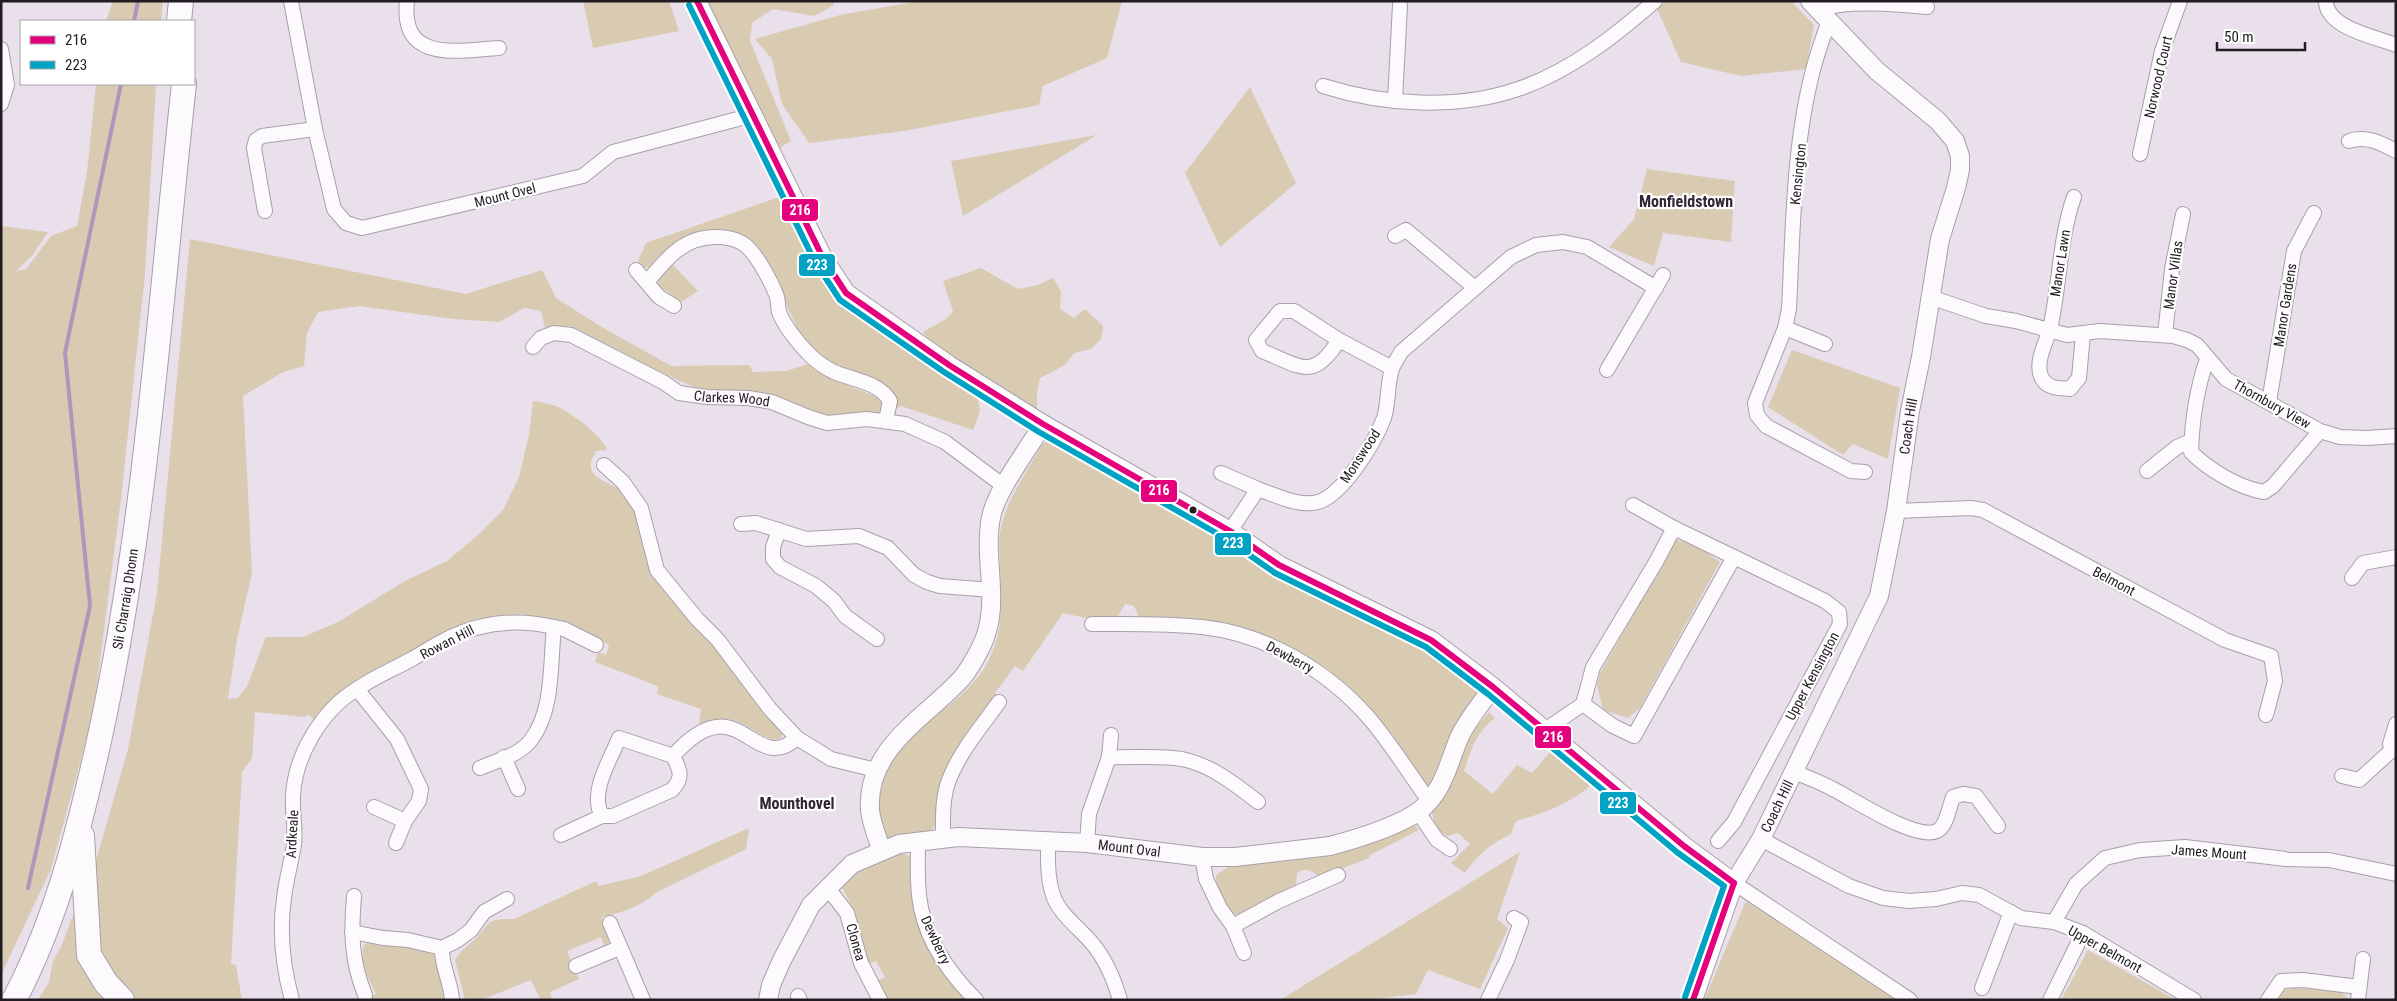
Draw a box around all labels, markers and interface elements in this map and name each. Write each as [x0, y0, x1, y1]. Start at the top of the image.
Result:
legend [20, 20, 195, 85]
scale bar [2217, 20, 2304, 52]
text: 50 m [2224, 28, 2254, 46]
text: 216 [65, 31, 87, 49]
street label: Norwood Court [2141, 34, 2175, 120]
text: 223 [65, 56, 87, 74]
street label: Kensington [1787, 142, 1809, 206]
street label: Mount Ovel [473, 180, 537, 210]
district label: Monfieldstown [1639, 192, 1733, 211]
line badge: 216 [781, 198, 819, 222]
text: 216 [789, 202, 811, 218]
street label: Manor Lawn [2047, 228, 2073, 298]
street label: Manor Villas [2160, 240, 2186, 310]
line badge: 223 [798, 253, 836, 277]
text: 223 [806, 257, 828, 273]
street label: Manor Gardens [2271, 262, 2299, 348]
street label: Thornbury View [2231, 376, 2313, 432]
street label: Clarkes Wood [693, 387, 771, 409]
street label: Coach Hill [1896, 397, 1920, 455]
street label: Monswood [1337, 426, 1383, 486]
line badge: 216 [1140, 479, 1178, 503]
text: 216 [1148, 482, 1170, 498]
unlabelled marker [1188, 505, 1198, 515]
line badge: 223 [1214, 532, 1252, 556]
text: 223 [1222, 535, 1244, 551]
street label: Sli Charraig Dhonn [109, 547, 141, 651]
street label: Belmont [2090, 563, 2138, 599]
street label: Rowan Hill [417, 622, 477, 662]
street label: Upper Kensington [1782, 629, 1842, 723]
street label: Dewberry [1263, 638, 1317, 676]
line badge: 216 [1534, 725, 1572, 749]
text: 216 [1542, 729, 1564, 745]
street label: Coach Hill [1757, 777, 1796, 835]
line badge: 223 [1599, 791, 1637, 815]
district label: Mounthovel [759, 794, 835, 813]
text: 223 [1607, 795, 1629, 811]
street label: Ardkeale [283, 809, 301, 859]
street label: Mount Oval [1097, 836, 1161, 860]
street label: James Mount [2171, 841, 2247, 863]
street label: Dewberry [918, 913, 954, 967]
street label: Clonea [843, 921, 869, 963]
street label: Upper Belmont [2065, 922, 2145, 976]

